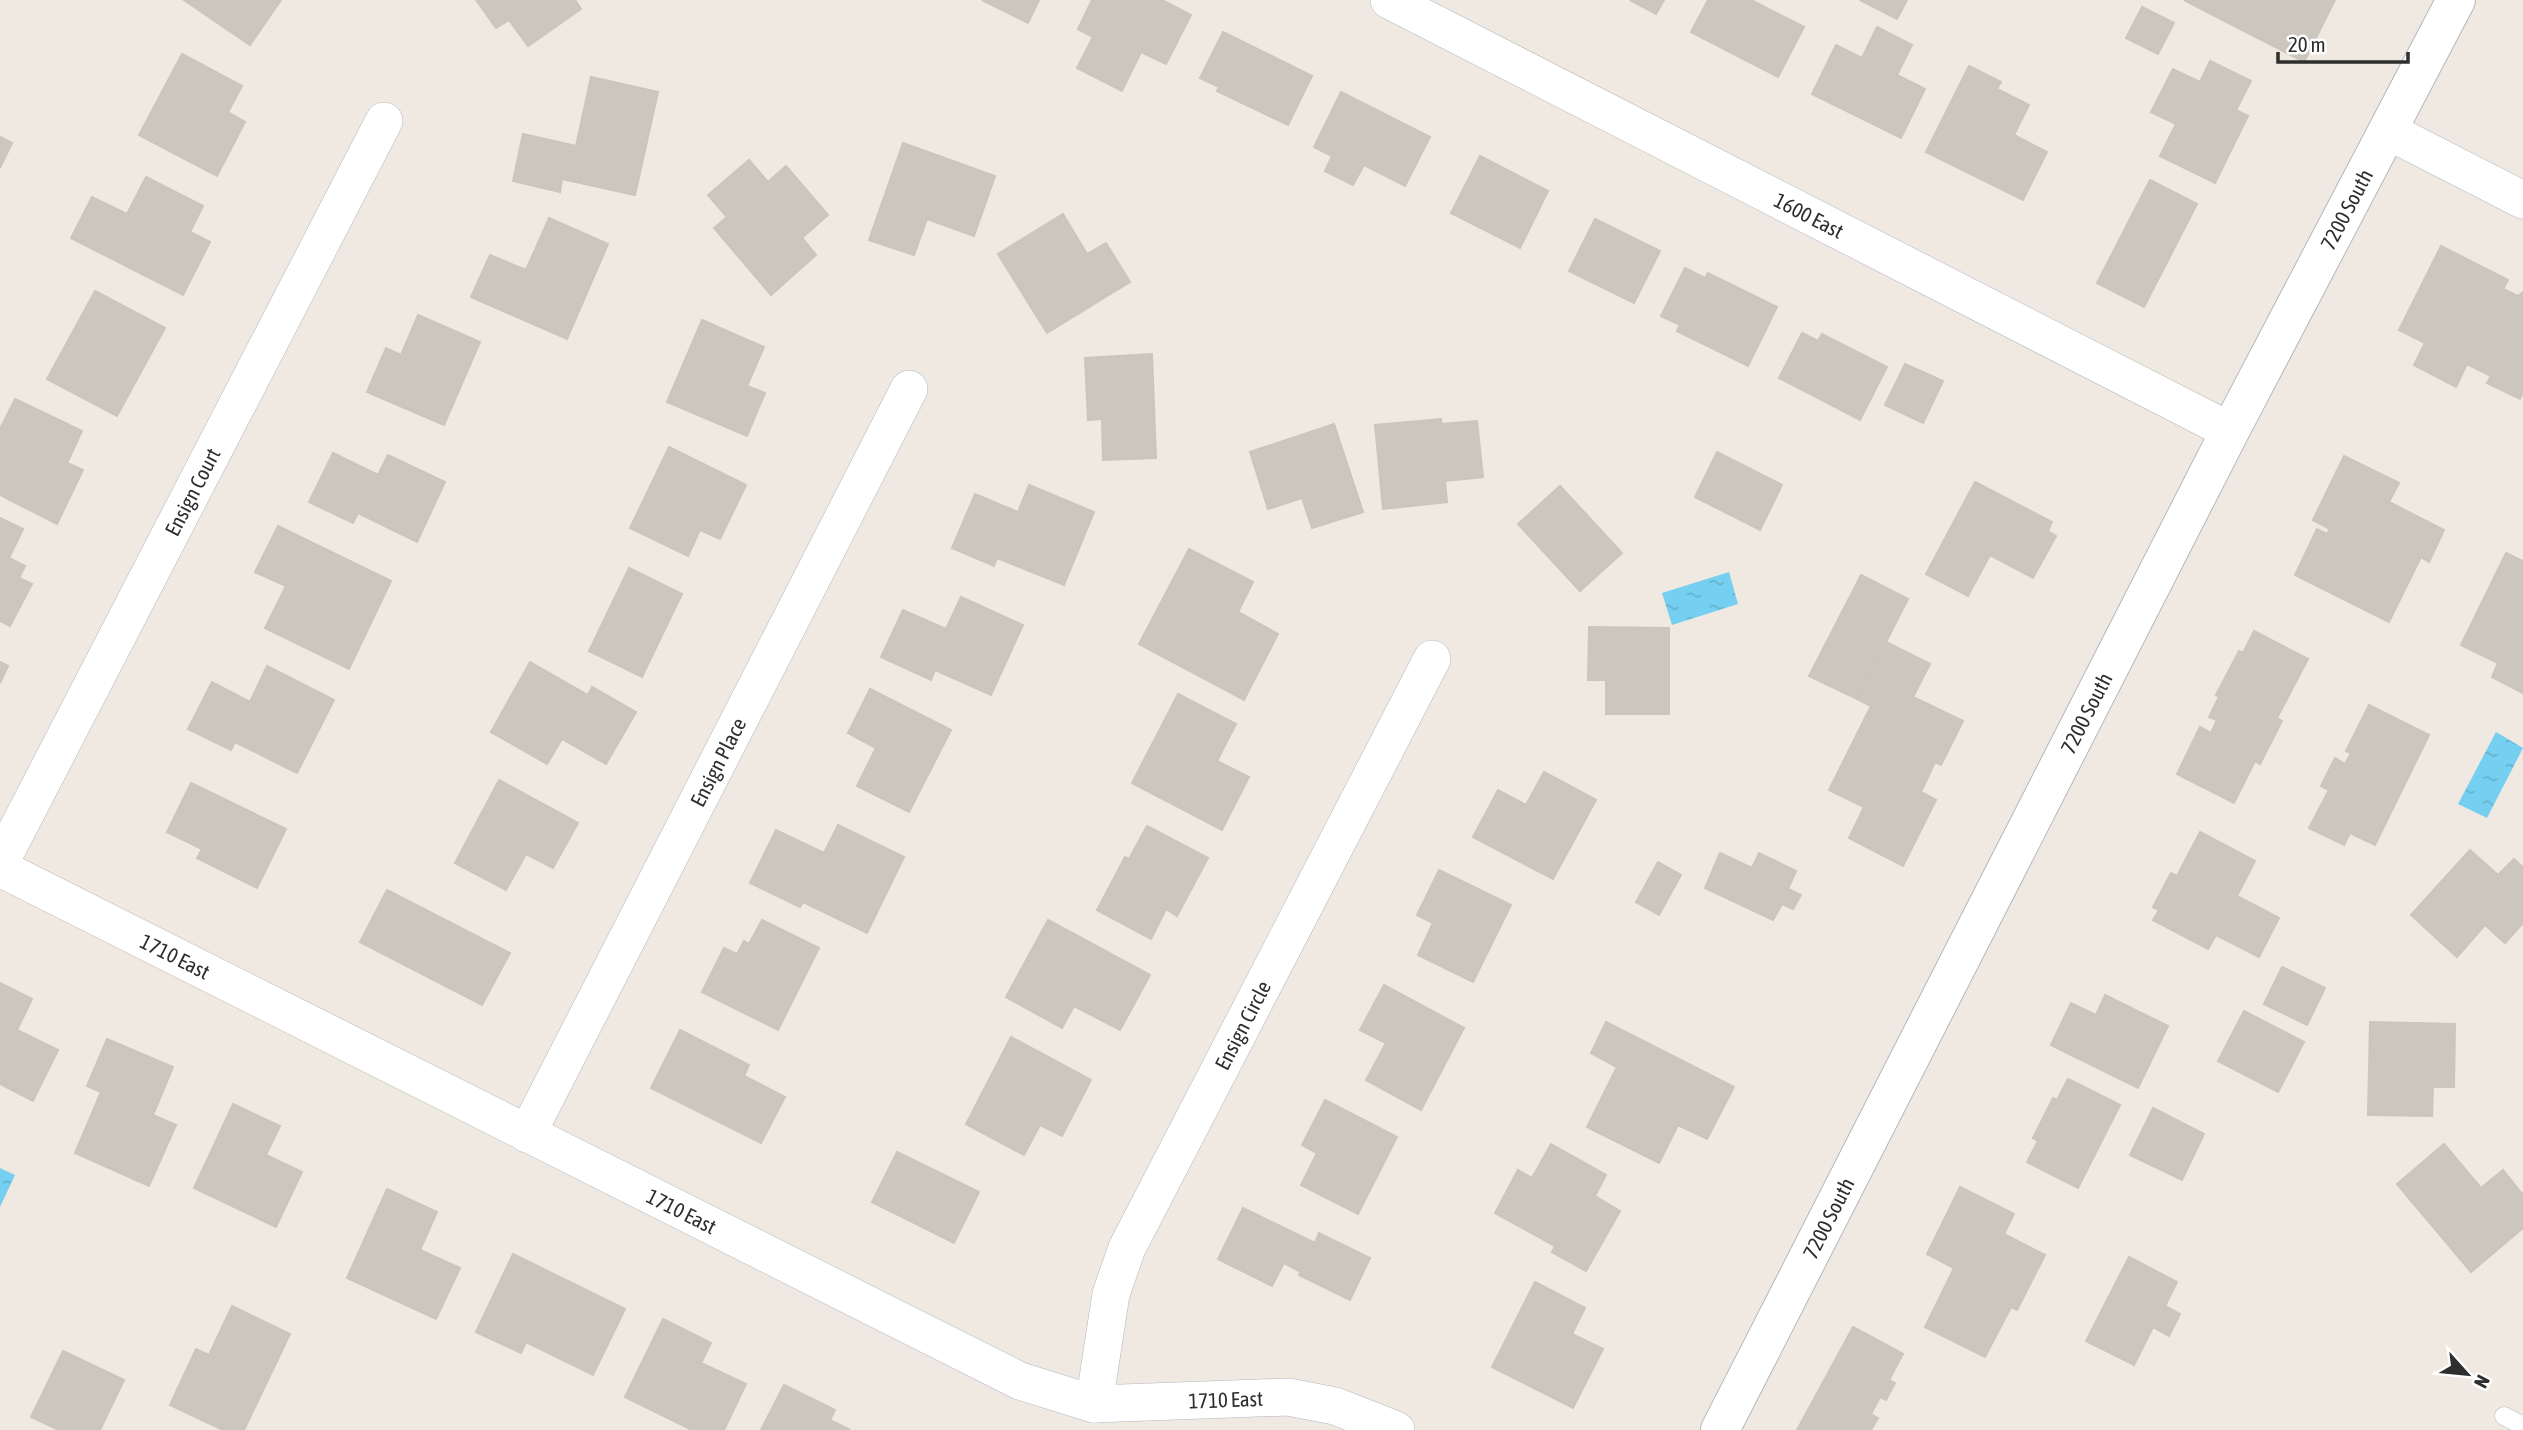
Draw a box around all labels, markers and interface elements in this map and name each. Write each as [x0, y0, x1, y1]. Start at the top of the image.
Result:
scale bar [2278, 21, 2408, 65]
text: 20 m [2288, 32, 2326, 56]
street label: 7200 South [2315, 165, 2377, 254]
street label: 1600 East [1770, 188, 1848, 243]
street label: Ensign Court [160, 444, 225, 539]
street label: 7200 South [2055, 669, 2117, 757]
street label: Ensign Place [685, 714, 750, 810]
street label: 1710 East [136, 929, 214, 984]
street label: Ensign Circle [1210, 977, 1275, 1074]
street label: 7200 South [1798, 1174, 1859, 1262]
street label: 1710 East [643, 1183, 720, 1238]
north arrow [2432, 1339, 2502, 1409]
text: N [2470, 1372, 2494, 1392]
street label: 1710 East [1188, 1386, 1263, 1413]

